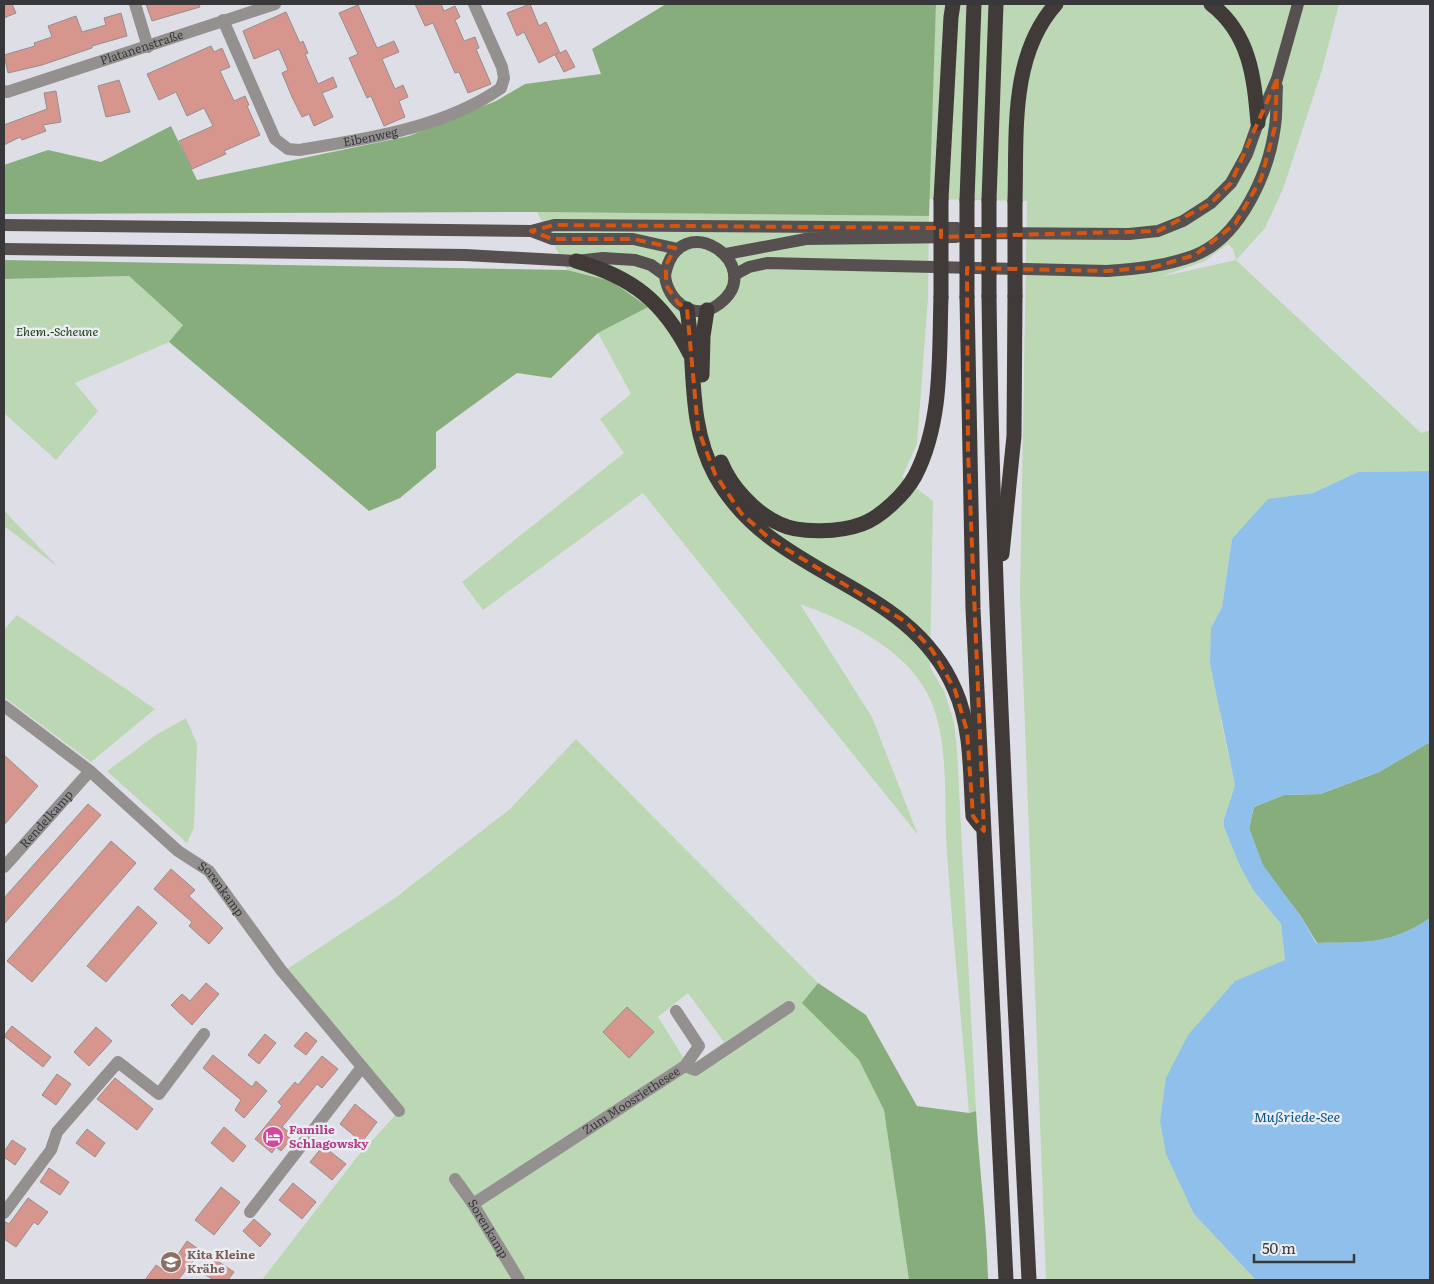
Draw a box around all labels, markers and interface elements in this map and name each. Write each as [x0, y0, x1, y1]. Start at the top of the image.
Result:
street label: Platanenstraße [97, 25, 185, 69]
street label: Eibenweg [342, 122, 400, 151]
park label: Ehem.-Scheune [16, 322, 98, 340]
street label: Rendelkamp [15, 786, 77, 852]
street label: Sorenkamp [195, 856, 249, 920]
street label: Zum Moosriethesee [579, 1062, 683, 1138]
water label: Mußriede-See [1254, 1106, 1341, 1126]
place label: Familie Schlagowsky [289, 1120, 369, 1152]
hotel icon: Familie Schlagowsky [261, 1125, 285, 1149]
street label: Sorenkamp [464, 1195, 514, 1261]
scale bar [1254, 1232, 1354, 1264]
text: 50 m [1262, 1236, 1296, 1259]
place label: Kita Kleine Krähe [187, 1245, 255, 1277]
school or university icon: Kita Kleine Krähe [159, 1250, 183, 1274]

